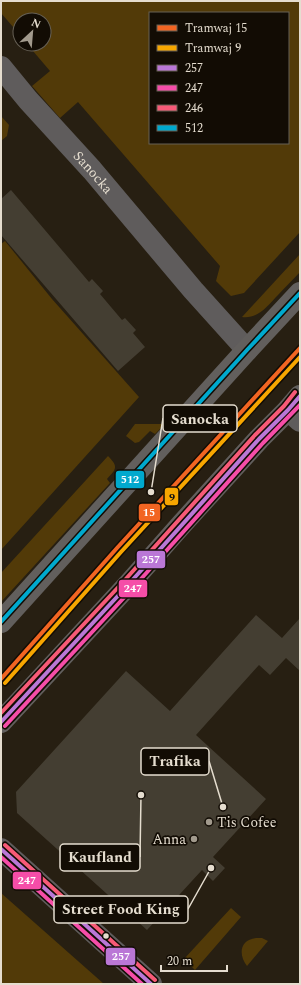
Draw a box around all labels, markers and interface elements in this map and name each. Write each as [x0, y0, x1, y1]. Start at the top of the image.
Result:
north arrow [12, 12, 52, 52]
legend [149, 12, 289, 144]
text: N [28, 14, 44, 33]
text: Tramwaj 15 [185, 19, 247, 38]
text: Tramwaj 9 [185, 39, 241, 58]
text: 257 [185, 59, 203, 78]
text: 247 [185, 79, 203, 98]
text: 246 [185, 99, 203, 118]
text: 512 [185, 119, 203, 138]
street label: Sanocka [69, 146, 118, 199]
callout: Sanocka [163, 405, 237, 432]
text: Sanocka [171, 408, 229, 431]
line badge: 512 [115, 470, 145, 489]
text: 512 [121, 471, 139, 488]
line badge: 9 [164, 487, 179, 506]
text: 9 [169, 489, 175, 506]
line badge: 15 [138, 503, 161, 522]
text: 15 [143, 504, 155, 521]
line badge: 257 [136, 550, 166, 569]
text: 257 [142, 551, 160, 568]
line badge: 247 [118, 579, 148, 598]
text: 247 [124, 580, 142, 597]
callout: Trafika [141, 748, 209, 775]
text: Trafika [149, 750, 201, 773]
place label: Tis Cofee [217, 812, 277, 833]
marker: Tis Cofee [204, 817, 214, 827]
place label: Anna [152, 829, 186, 850]
marker: Anna [189, 834, 199, 844]
callout: Kaufland [60, 844, 140, 871]
text: Kaufland [68, 846, 132, 869]
line badge: 247 [12, 871, 42, 890]
text: 247 [18, 872, 36, 889]
callout: Street Food King [54, 896, 188, 923]
text: Street Food King [62, 898, 180, 921]
unlabelled marker [101, 931, 111, 941]
line badge: 257 [105, 947, 136, 966]
scale bar [161, 947, 227, 973]
text: 257 [112, 948, 130, 965]
text: 20 m [167, 952, 192, 971]

